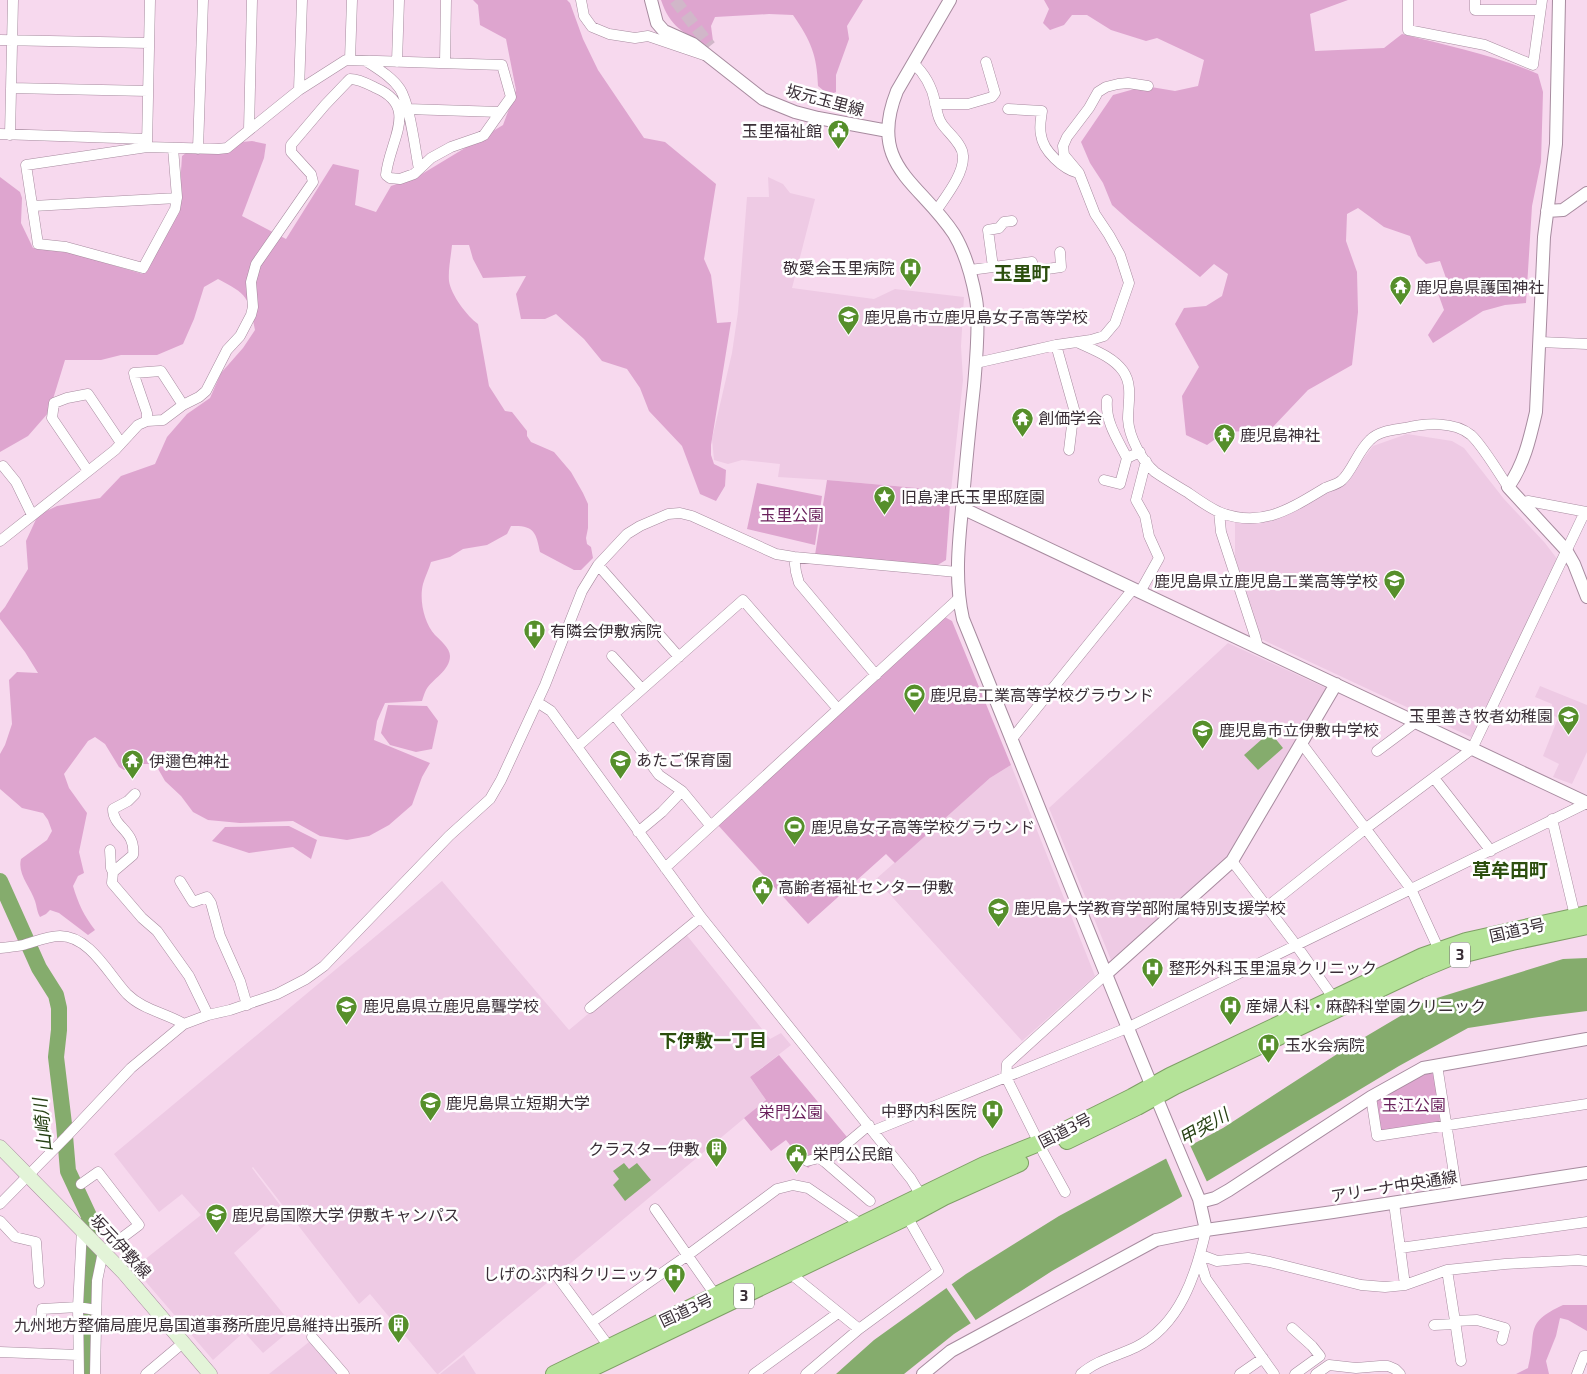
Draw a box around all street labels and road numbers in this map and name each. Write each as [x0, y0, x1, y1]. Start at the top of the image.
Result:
street label: 坂元玉里線 [784, 80, 866, 119]
street label: 国道3号 [1487, 914, 1547, 945]
road number: 3 [1450, 942, 1470, 968]
street label: 国道3号 [1035, 1108, 1094, 1151]
street label: アリーナ中央通線 [1329, 1166, 1459, 1205]
street label: 坂元伊敷線 [87, 1210, 156, 1281]
road number: 3 [734, 1284, 754, 1308]
street label: 国道3号 [656, 1289, 716, 1330]

